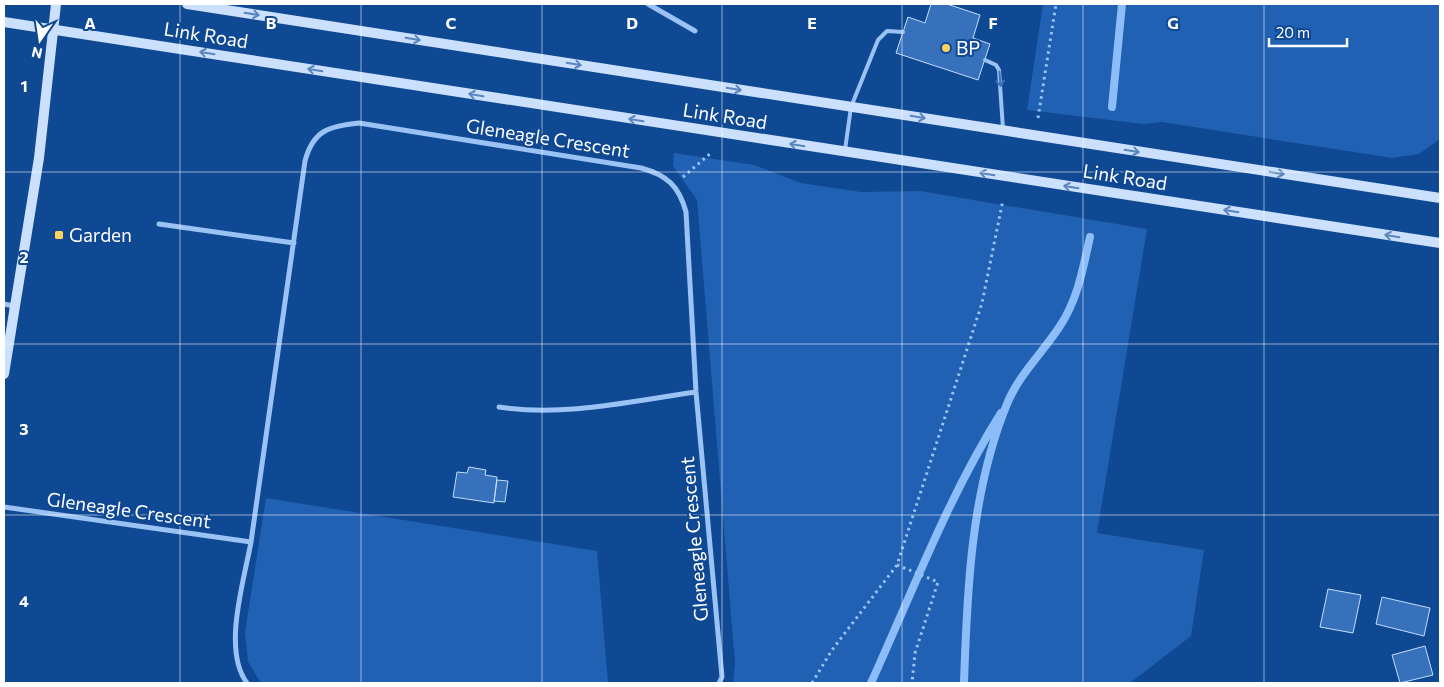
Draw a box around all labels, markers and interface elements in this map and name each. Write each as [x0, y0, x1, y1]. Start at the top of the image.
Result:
one-way arrow [244, 9, 260, 19]
text: A [84, 13, 96, 32]
text: B [266, 13, 277, 32]
text: C [446, 13, 457, 32]
text: D [626, 13, 638, 32]
text: E [807, 13, 817, 32]
text: F [988, 13, 998, 32]
text: G [1167, 13, 1179, 32]
north arrow [15, 15, 65, 65]
scale bar [1269, 15, 1346, 47]
street label: Link Road [162, 17, 250, 53]
text: 20 m [1276, 23, 1310, 41]
one-way arrow [405, 34, 421, 44]
place label: BP [956, 36, 980, 59]
marker: BP [940, 42, 952, 54]
text: N [30, 44, 44, 63]
one-way arrow [199, 48, 215, 58]
one-way arrow [565, 59, 581, 69]
one-way arrow [308, 65, 324, 75]
one-way arrow [995, 71, 1005, 87]
text: 1 [20, 76, 28, 95]
one-way arrow [726, 84, 742, 94]
one-way arrow [468, 90, 484, 100]
street label: Link Road [681, 98, 769, 134]
one-way arrow [910, 112, 926, 122]
street label: Gleneagle Crescent [465, 113, 632, 162]
one-way arrow [629, 115, 645, 125]
one-way arrow [789, 140, 805, 150]
one-way arrow [1124, 146, 1140, 156]
street label: Link Road [1081, 159, 1169, 195]
one-way arrow [1268, 168, 1284, 178]
one-way arrow [980, 169, 996, 179]
one-way arrow [1063, 182, 1079, 192]
one-way arrow [1224, 206, 1240, 216]
place label: Garden [69, 223, 132, 246]
marker: Garden [53, 229, 65, 241]
one-way arrow [1384, 231, 1400, 241]
text: 2 [19, 247, 29, 266]
text: 3 [19, 419, 29, 438]
street label: Gleneagle Crescent [675, 455, 712, 622]
street label: Gleneagle Crescent [46, 487, 213, 532]
text: 4 [19, 591, 29, 610]

